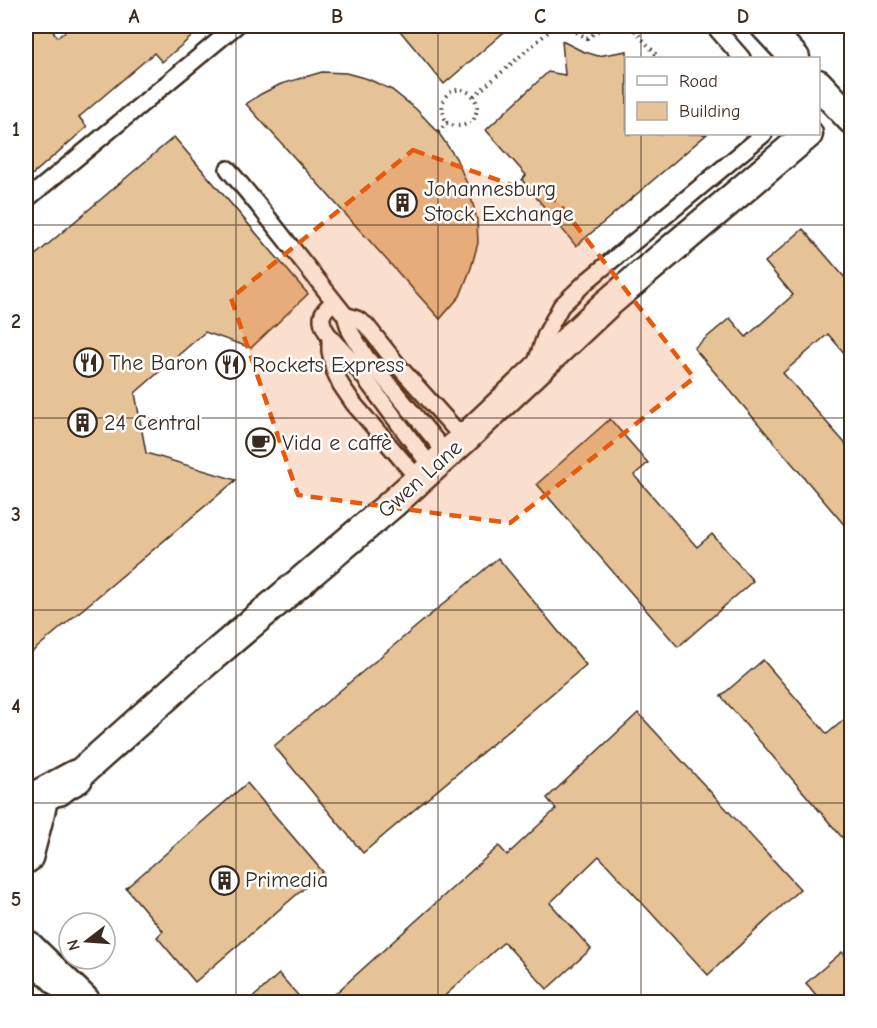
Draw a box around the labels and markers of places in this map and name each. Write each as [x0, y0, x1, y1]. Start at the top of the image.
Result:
place label: Johannesburg Stock Exchange [424, 176, 574, 227]
building icon: Johannesburg Stock Exchange [387, 186, 419, 218]
restaurant icon: The Baron [72, 347, 104, 379]
restaurant icon: Rockets Express [215, 349, 247, 381]
place label: The Baron [109, 350, 208, 376]
place label: Rockets Express [252, 352, 404, 378]
building icon: 24 Central [67, 407, 99, 439]
place label: 24 Central [104, 410, 201, 436]
cafe icon: Vida e caffè [245, 427, 277, 459]
place label: Vida e caffè [282, 430, 392, 456]
building icon: Primedia [208, 864, 240, 896]
place label: Primedia [245, 867, 328, 893]

